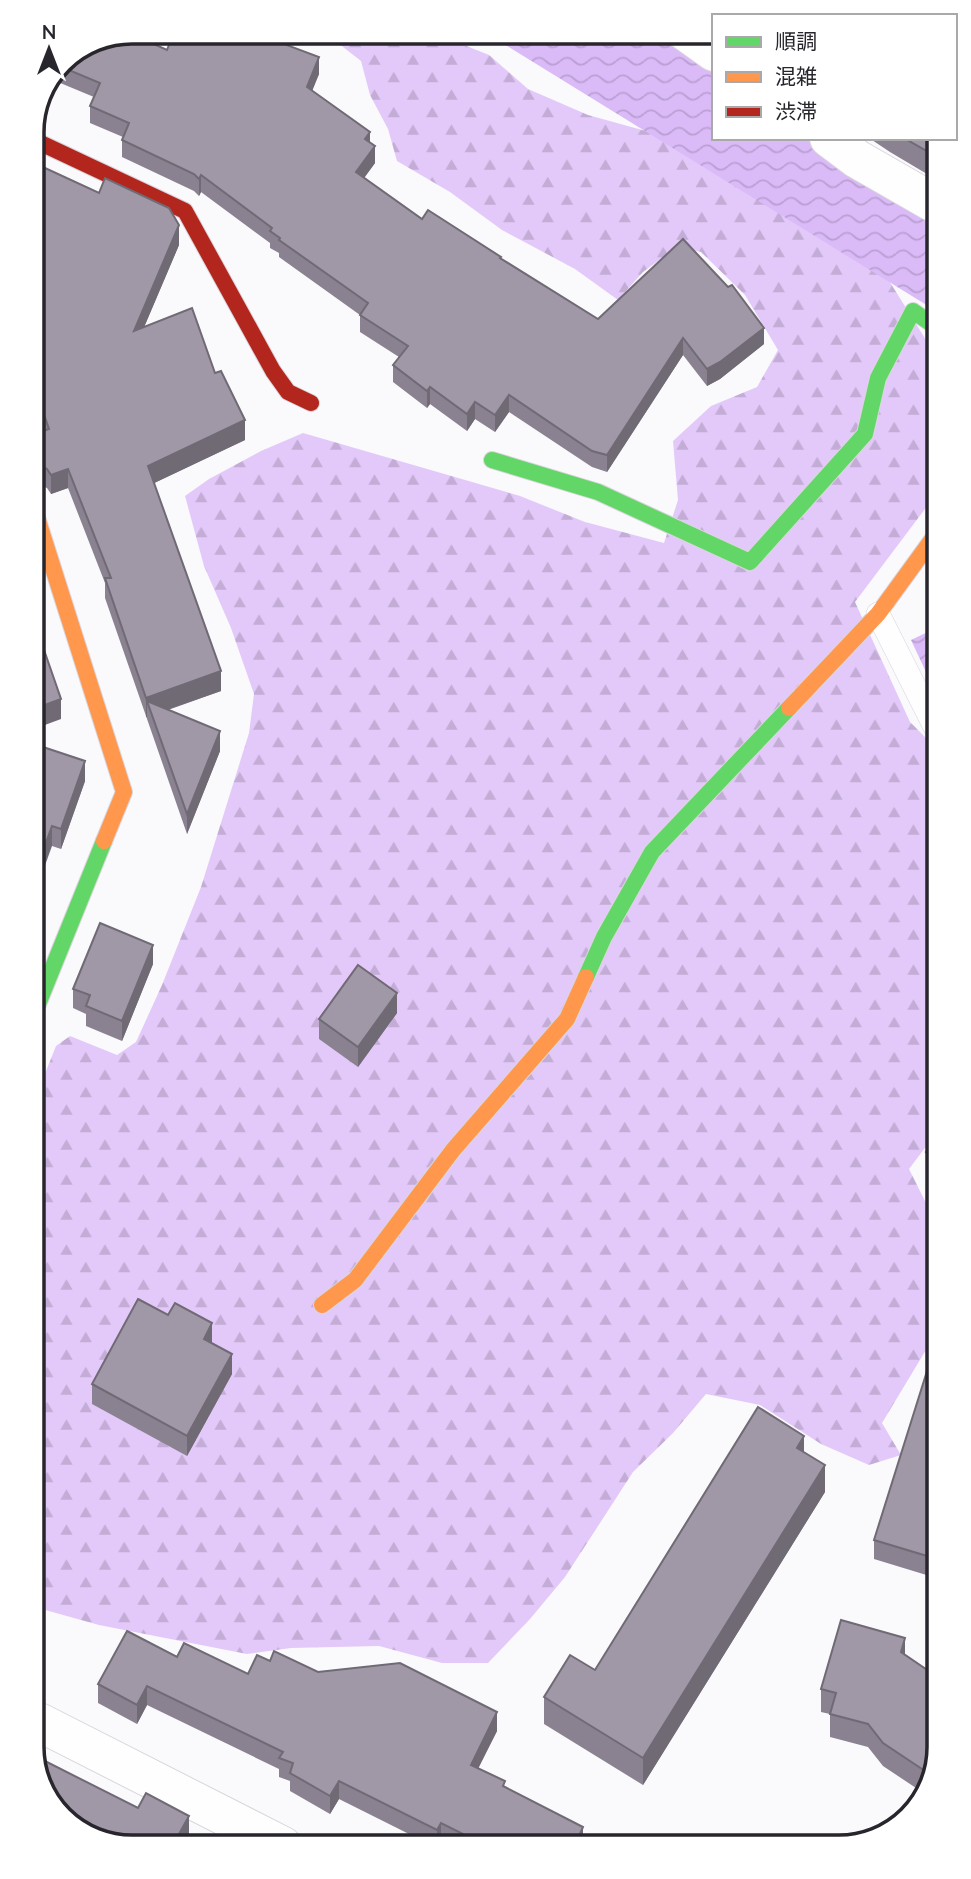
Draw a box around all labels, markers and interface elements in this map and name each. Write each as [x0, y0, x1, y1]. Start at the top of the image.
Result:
north arrow [14, 14, 84, 84]
legend [712, 14, 957, 140]
text: N [42, 20, 56, 43]
text: 順調 [775, 28, 817, 53]
text: 混雑 [775, 63, 817, 88]
text: 渋滞 [775, 98, 817, 123]

